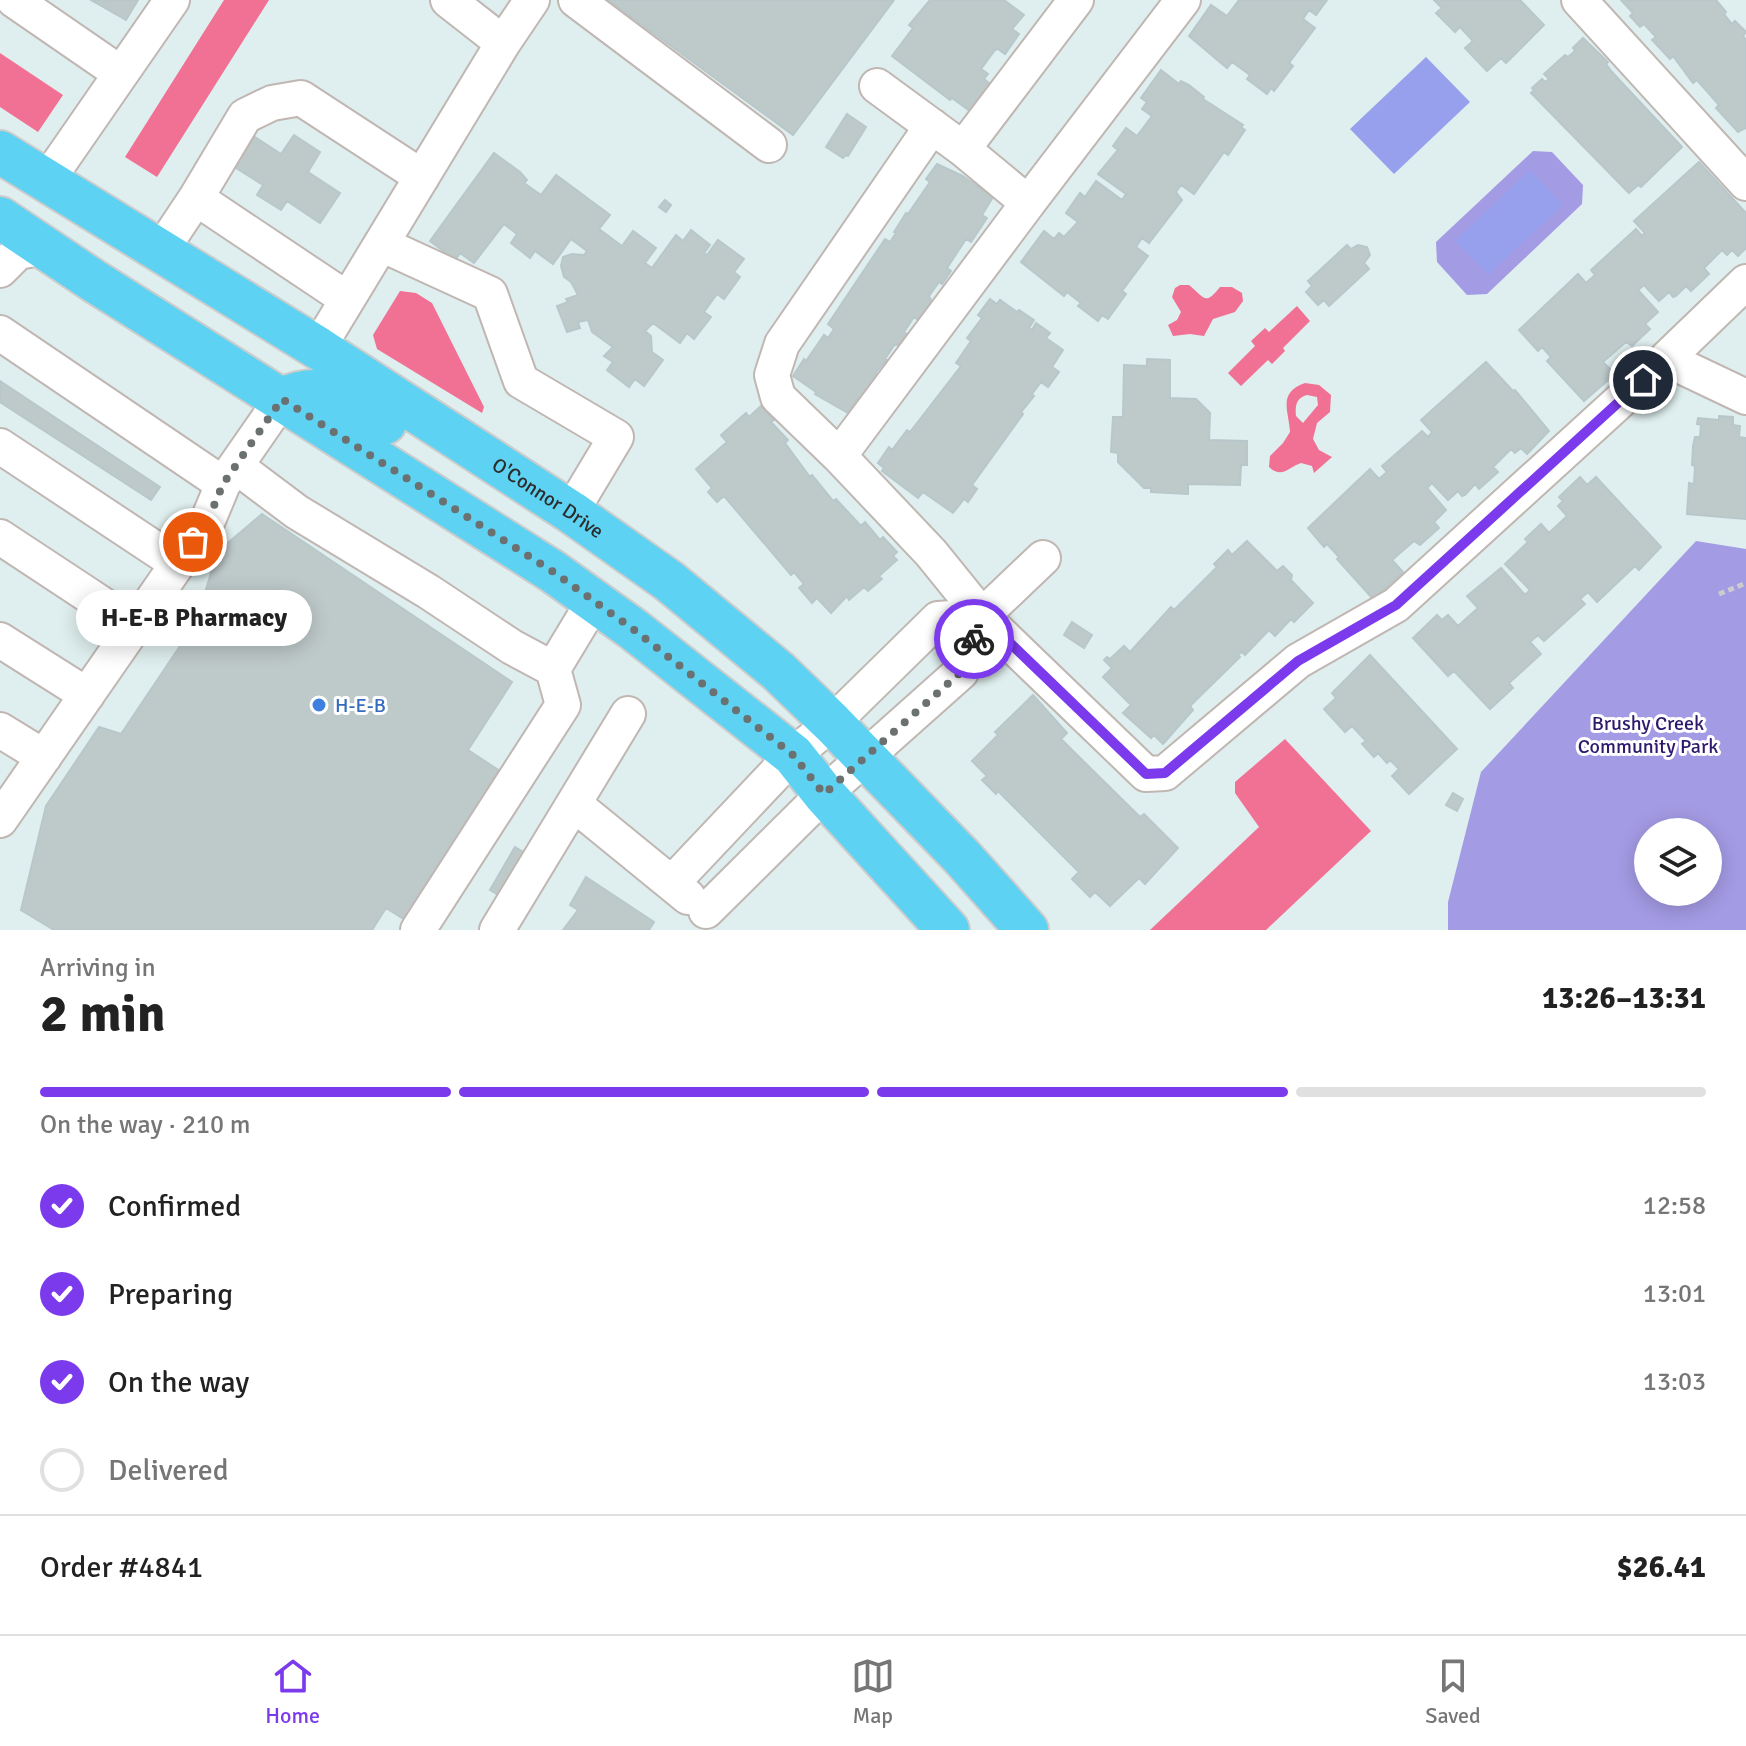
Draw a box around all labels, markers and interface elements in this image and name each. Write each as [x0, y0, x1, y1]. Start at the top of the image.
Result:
pin [1609, 346, 1677, 414]
icon: home [1621, 358, 1665, 402]
street label: O'Connor Drive [488, 452, 609, 544]
pin [159, 508, 227, 576]
icon: bag [171, 520, 215, 564]
callout: H-E-B Pharmacy [75, 590, 311, 646]
courier [934, 599, 1014, 679]
text: H-E-B Pharmacy [101, 602, 287, 634]
icon: bike [952, 617, 996, 661]
place label: H-E-B [335, 693, 386, 718]
marker: H-E-B [310, 696, 328, 714]
park label: Brushy Creek Community Park [1578, 711, 1718, 759]
map controls [1634, 818, 1722, 906]
button: layers [1634, 818, 1722, 906]
text: Arriving in [40, 952, 156, 984]
text: 13:26–13:31 [1542, 980, 1706, 1017]
text: 2 min [40, 982, 166, 1046]
text: On the way · 210 m [40, 1109, 250, 1141]
icon: check [40, 1184, 84, 1228]
text: Confirmed [108, 1188, 241, 1225]
text: 12:58 [1643, 1190, 1706, 1222]
icon: check [40, 1272, 84, 1316]
text: Preparing [108, 1276, 233, 1313]
text: 13:01 [1643, 1278, 1706, 1310]
icon: check [40, 1360, 84, 1404]
text: On the way [108, 1364, 249, 1401]
text: 13:03 [1643, 1366, 1706, 1398]
text: Delivered [108, 1452, 229, 1489]
text: Order #4841 [40, 1549, 203, 1586]
text: $26.41 [1616, 1549, 1706, 1586]
tab: Home [265, 1654, 320, 1729]
tab: Map [851, 1654, 895, 1729]
tab: Saved [1425, 1654, 1481, 1729]

